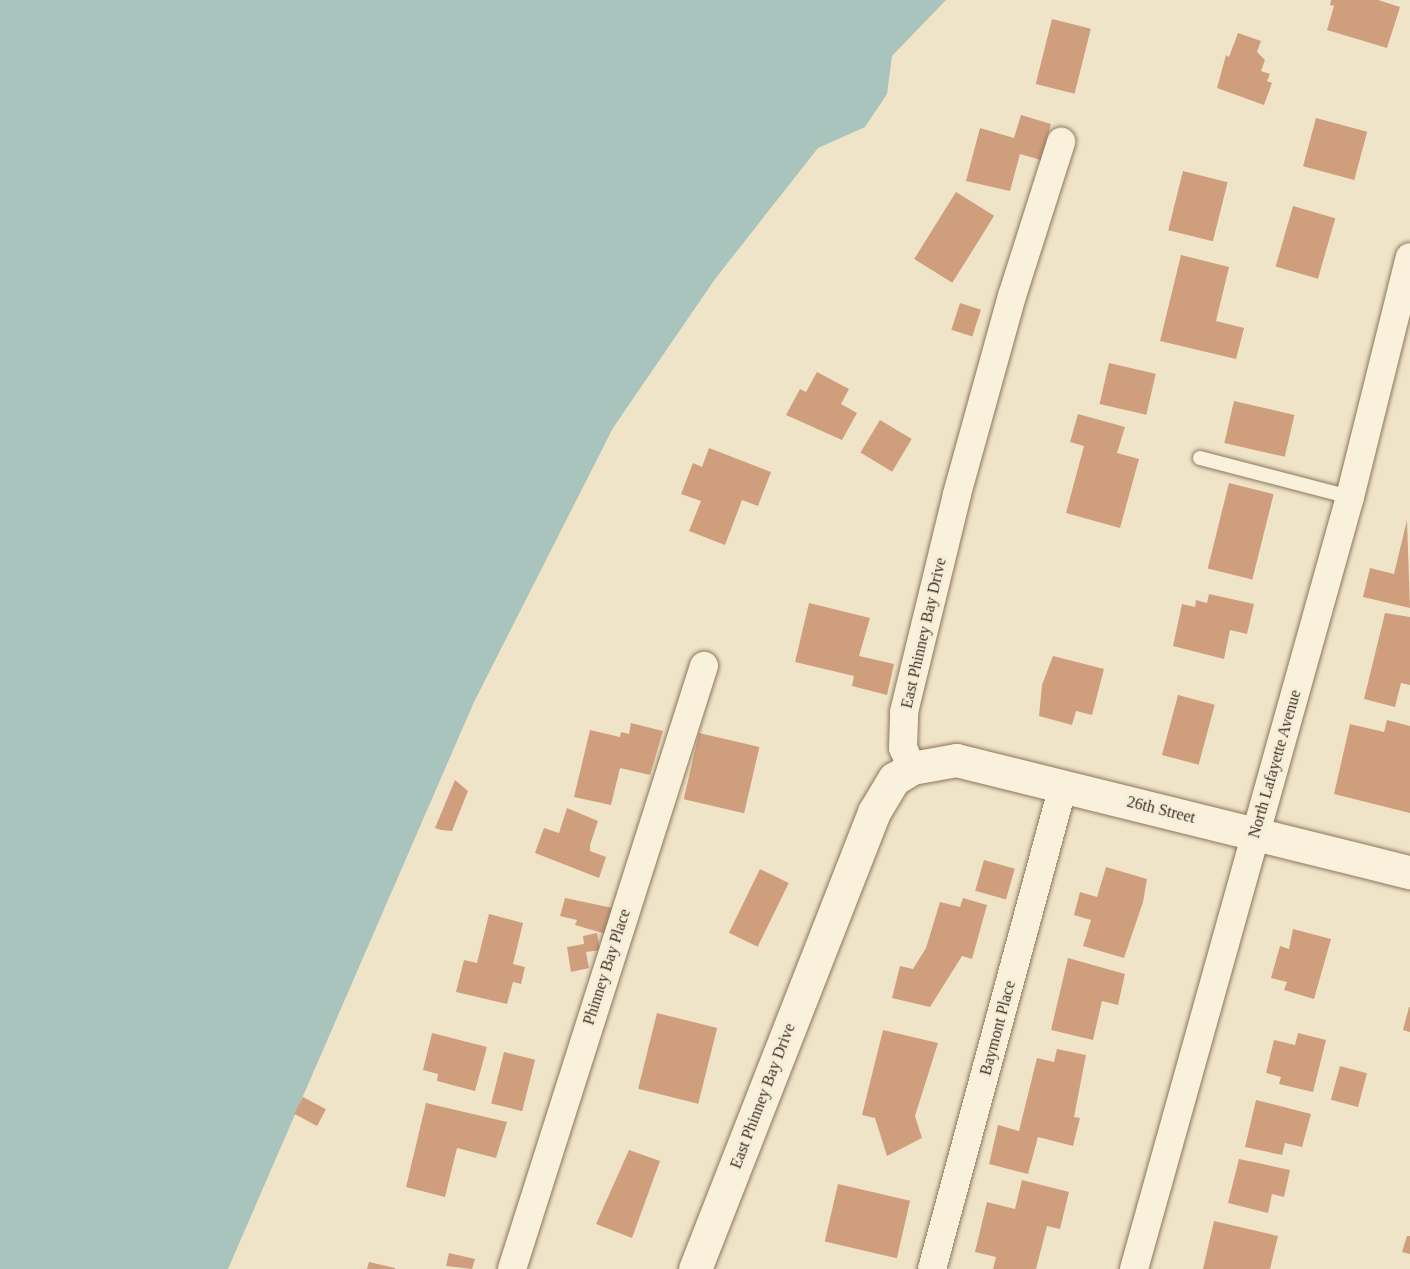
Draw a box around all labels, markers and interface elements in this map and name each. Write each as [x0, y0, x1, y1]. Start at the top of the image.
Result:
street label: East Phinney Bay Drive [897, 556, 951, 710]
street label: North Lafayette Avenue [1245, 687, 1305, 841]
street label: 26th Street [1125, 792, 1197, 828]
street label: Phinney Bay Place [579, 907, 635, 1027]
street label: Baymont Place [976, 979, 1020, 1077]
street label: East Phinney Bay Drive [726, 1021, 800, 1171]

